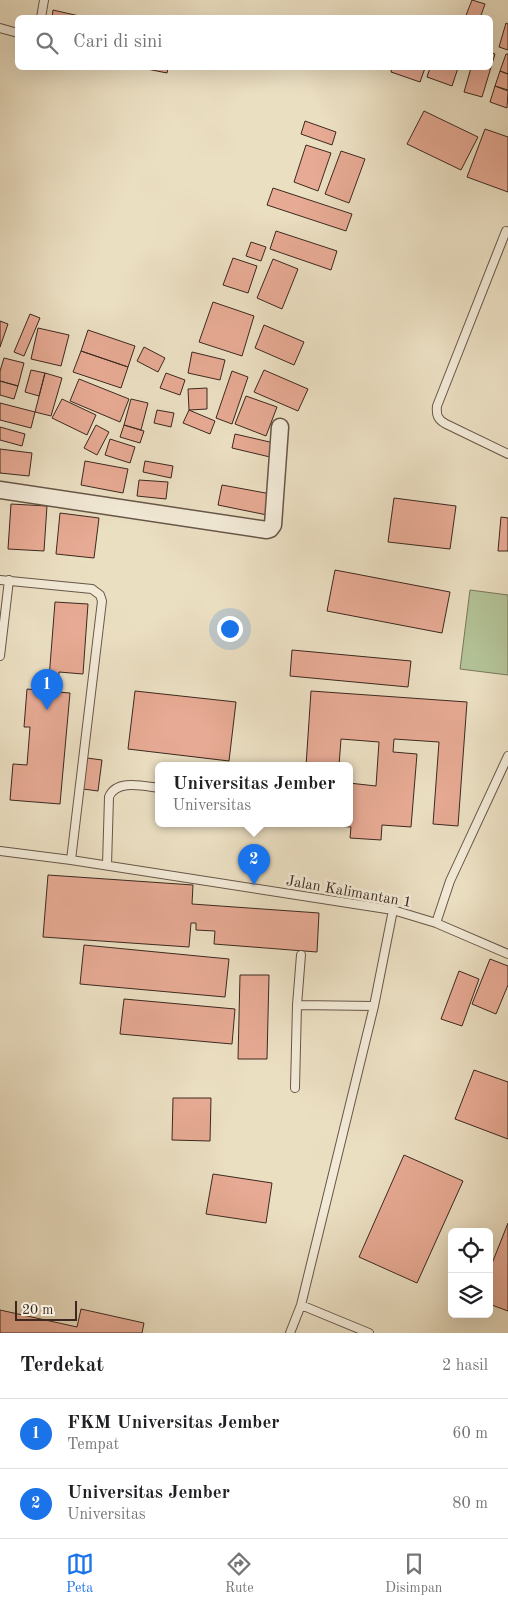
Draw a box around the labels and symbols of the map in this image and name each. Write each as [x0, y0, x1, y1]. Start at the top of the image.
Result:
your location [217, 616, 243, 642]
pin: 1 [31, 669, 63, 710]
pin: 2 [238, 844, 270, 885]
street label: Jalan Kalimantan 1 [285, 874, 413, 911]
scale bar [15, 1298, 78, 1321]

